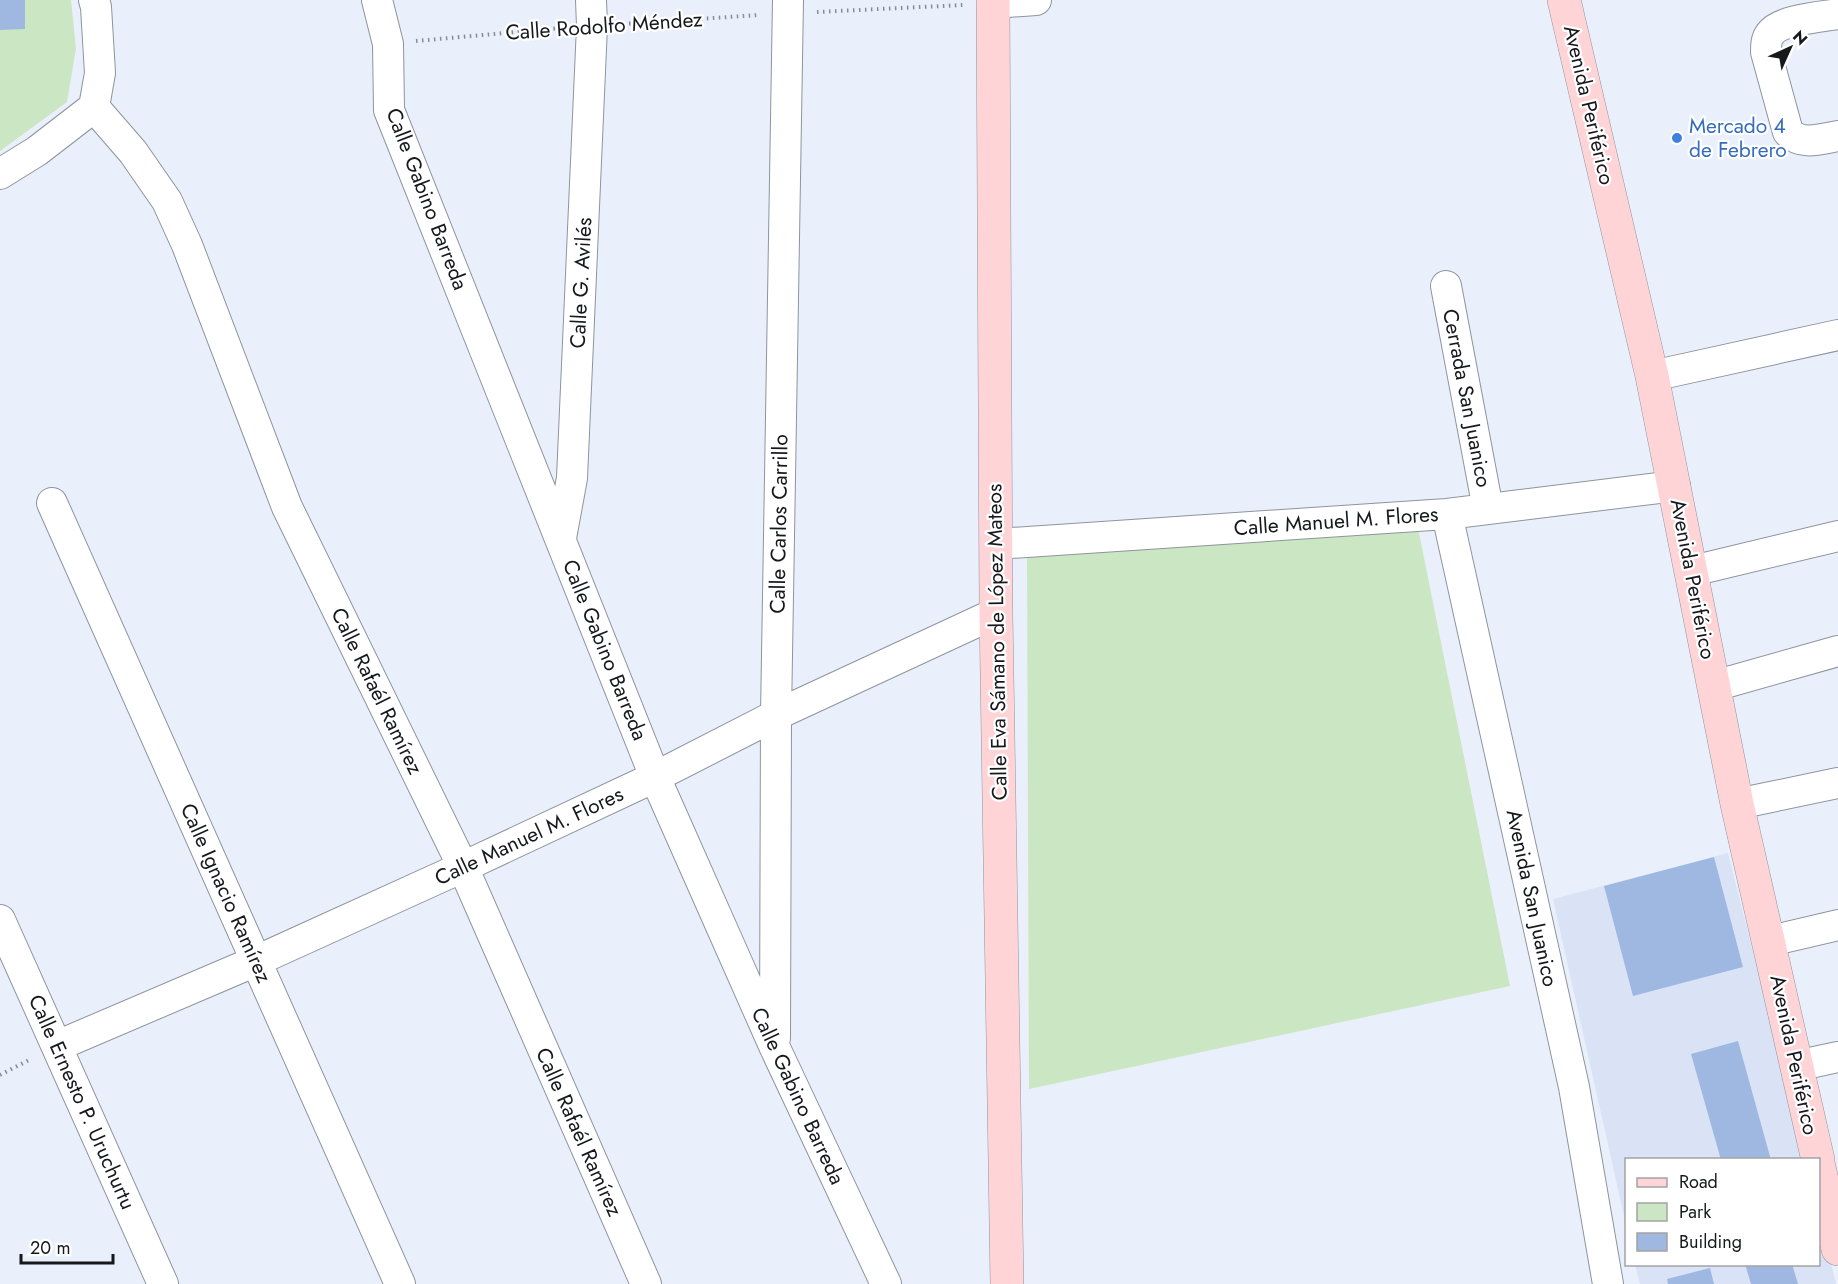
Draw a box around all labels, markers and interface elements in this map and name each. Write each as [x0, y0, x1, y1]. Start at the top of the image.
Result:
street label: Calle Rodolfo Méndez [504, 4, 704, 48]
north arrow [1760, 18, 1820, 78]
street label: Avenida Periférico [1556, 22, 1622, 188]
text: N [1788, 25, 1813, 50]
street label: Calle Gabino Barreda [378, 104, 476, 294]
place label: Mercado 4 de Febrero [1689, 111, 1787, 165]
marker: Mercado 4 de Febrero [1670, 131, 1684, 145]
street label: Calle G. Avilés [563, 217, 599, 349]
street label: Cerrada San Juanico [1435, 306, 1499, 490]
street label: Calle Carlos Carrillo [762, 434, 796, 614]
street label: Calle Eva Sámano de López Mateos [979, 483, 1015, 801]
street label: Avenida Periférico [1663, 496, 1723, 662]
street label: Calle Manuel M. Flores [1233, 499, 1439, 543]
street label: Calle Gabino Barreda [555, 555, 655, 745]
street label: Calle Rafaél Ramírez [324, 603, 431, 780]
street label: Calle Manuel M. Flores [430, 779, 628, 893]
street label: Calle Ignacio Ramírez [173, 799, 279, 988]
street label: Avenida San Juanico [1499, 807, 1565, 989]
street label: Avenida Periférico [1762, 972, 1826, 1138]
street label: Calle Ernesto P. Uruchurtu [21, 990, 143, 1214]
street label: Calle Gabino Barreda [744, 1002, 852, 1190]
street label: Calle Rafaél Ramírez [528, 1043, 630, 1222]
legend [1625, 1158, 1820, 1266]
text: Road [1679, 1169, 1718, 1195]
text: Park [1679, 1199, 1711, 1225]
scale bar [21, 1227, 112, 1265]
text: Building [1679, 1229, 1742, 1255]
text: 20 m [30, 1235, 70, 1261]

